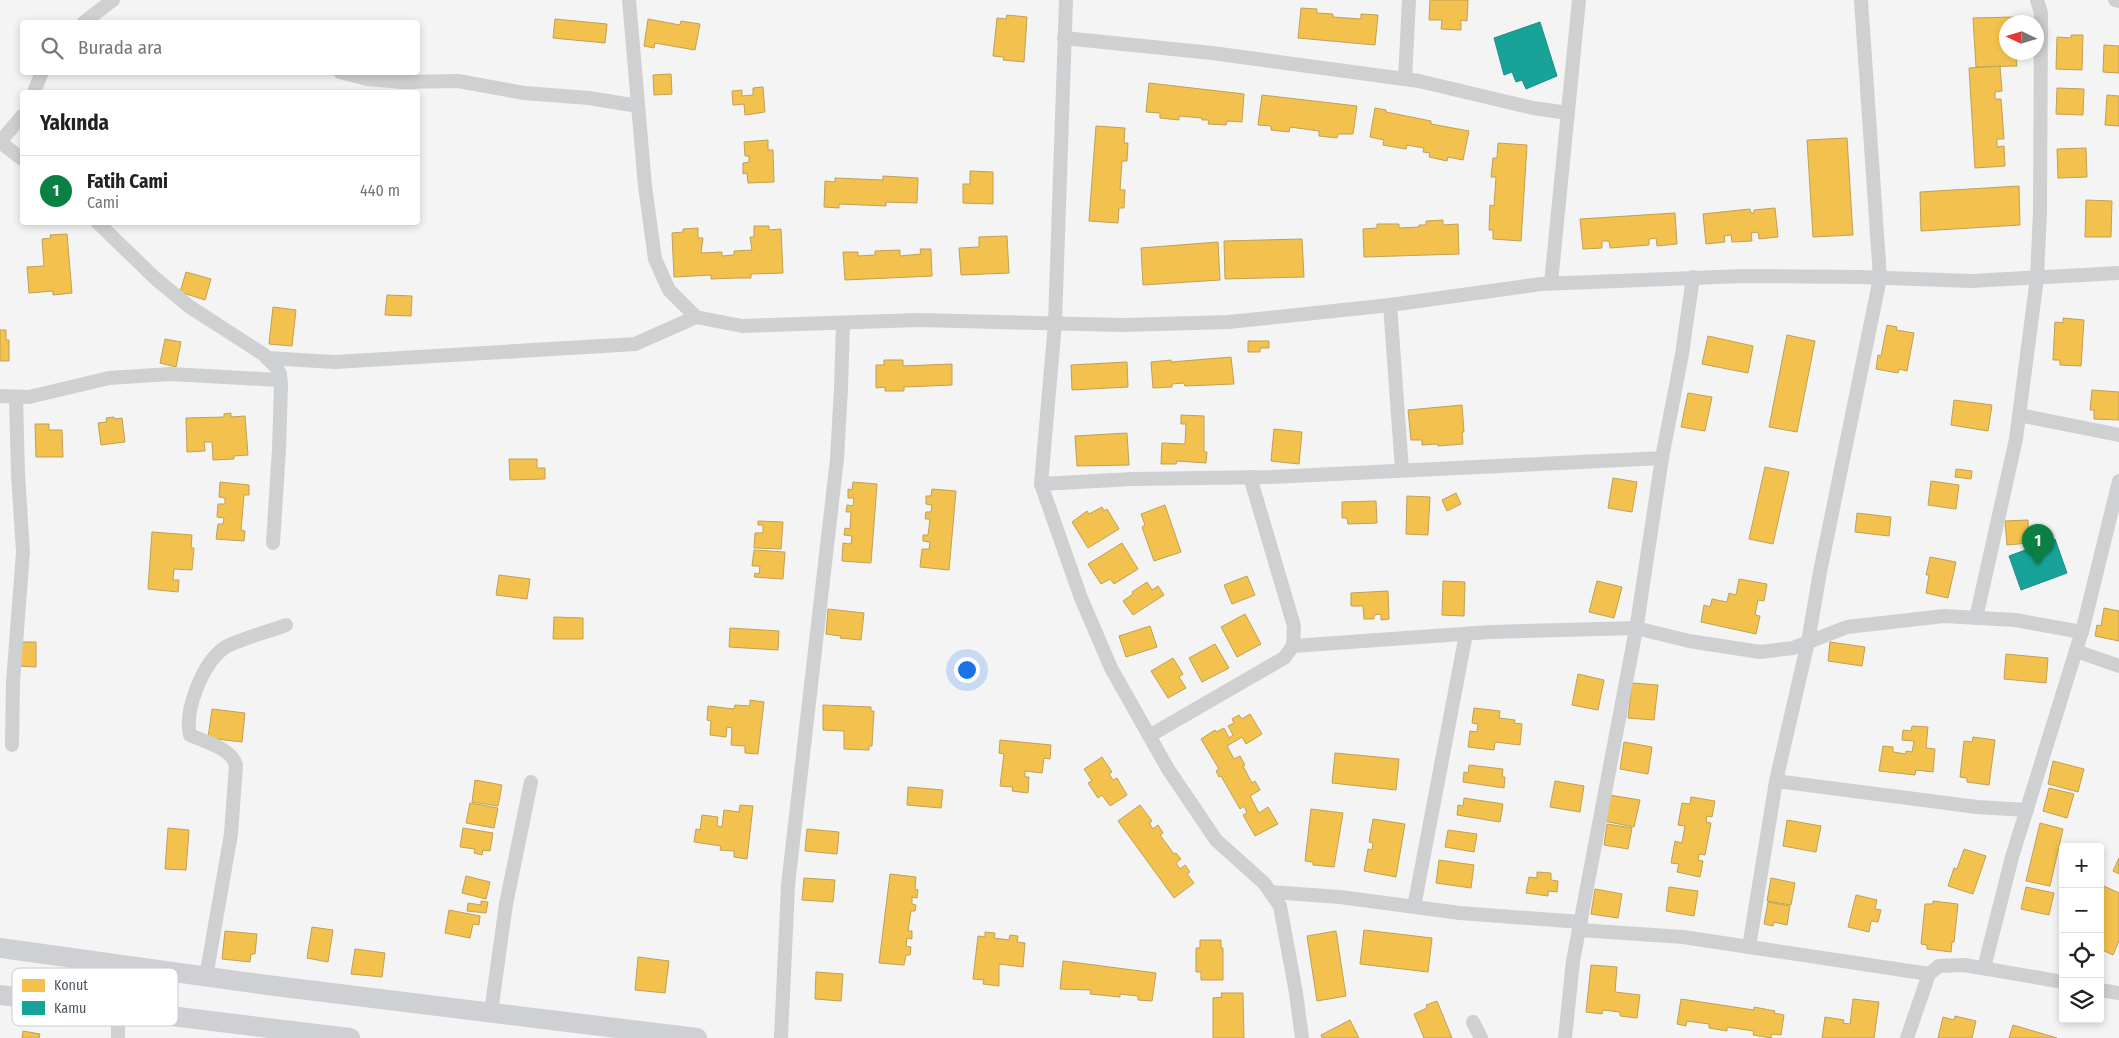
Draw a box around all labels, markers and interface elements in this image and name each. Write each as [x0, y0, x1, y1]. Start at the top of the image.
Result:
north arrow [1999, 15, 2044, 60]
search box [20, 20, 420, 75]
icon: search [38, 34, 66, 62]
text: Burada ara [78, 36, 162, 59]
text: Yakında [40, 110, 109, 136]
text: Fatih Cami [87, 170, 168, 193]
text: 1 [53, 181, 59, 200]
text: 440 m [360, 181, 400, 200]
text: Cami [87, 193, 119, 212]
pin: 1 [2022, 524, 2054, 565]
your location [954, 657, 980, 683]
map controls [2059, 843, 2104, 1023]
button: + [2059, 843, 2104, 888]
button: − [2059, 888, 2104, 933]
button: locate [2059, 933, 2104, 978]
legend [12, 968, 178, 1026]
text: Konut [54, 977, 88, 994]
button: layers [2059, 978, 2104, 1023]
text: Kamu [54, 1000, 86, 1017]

